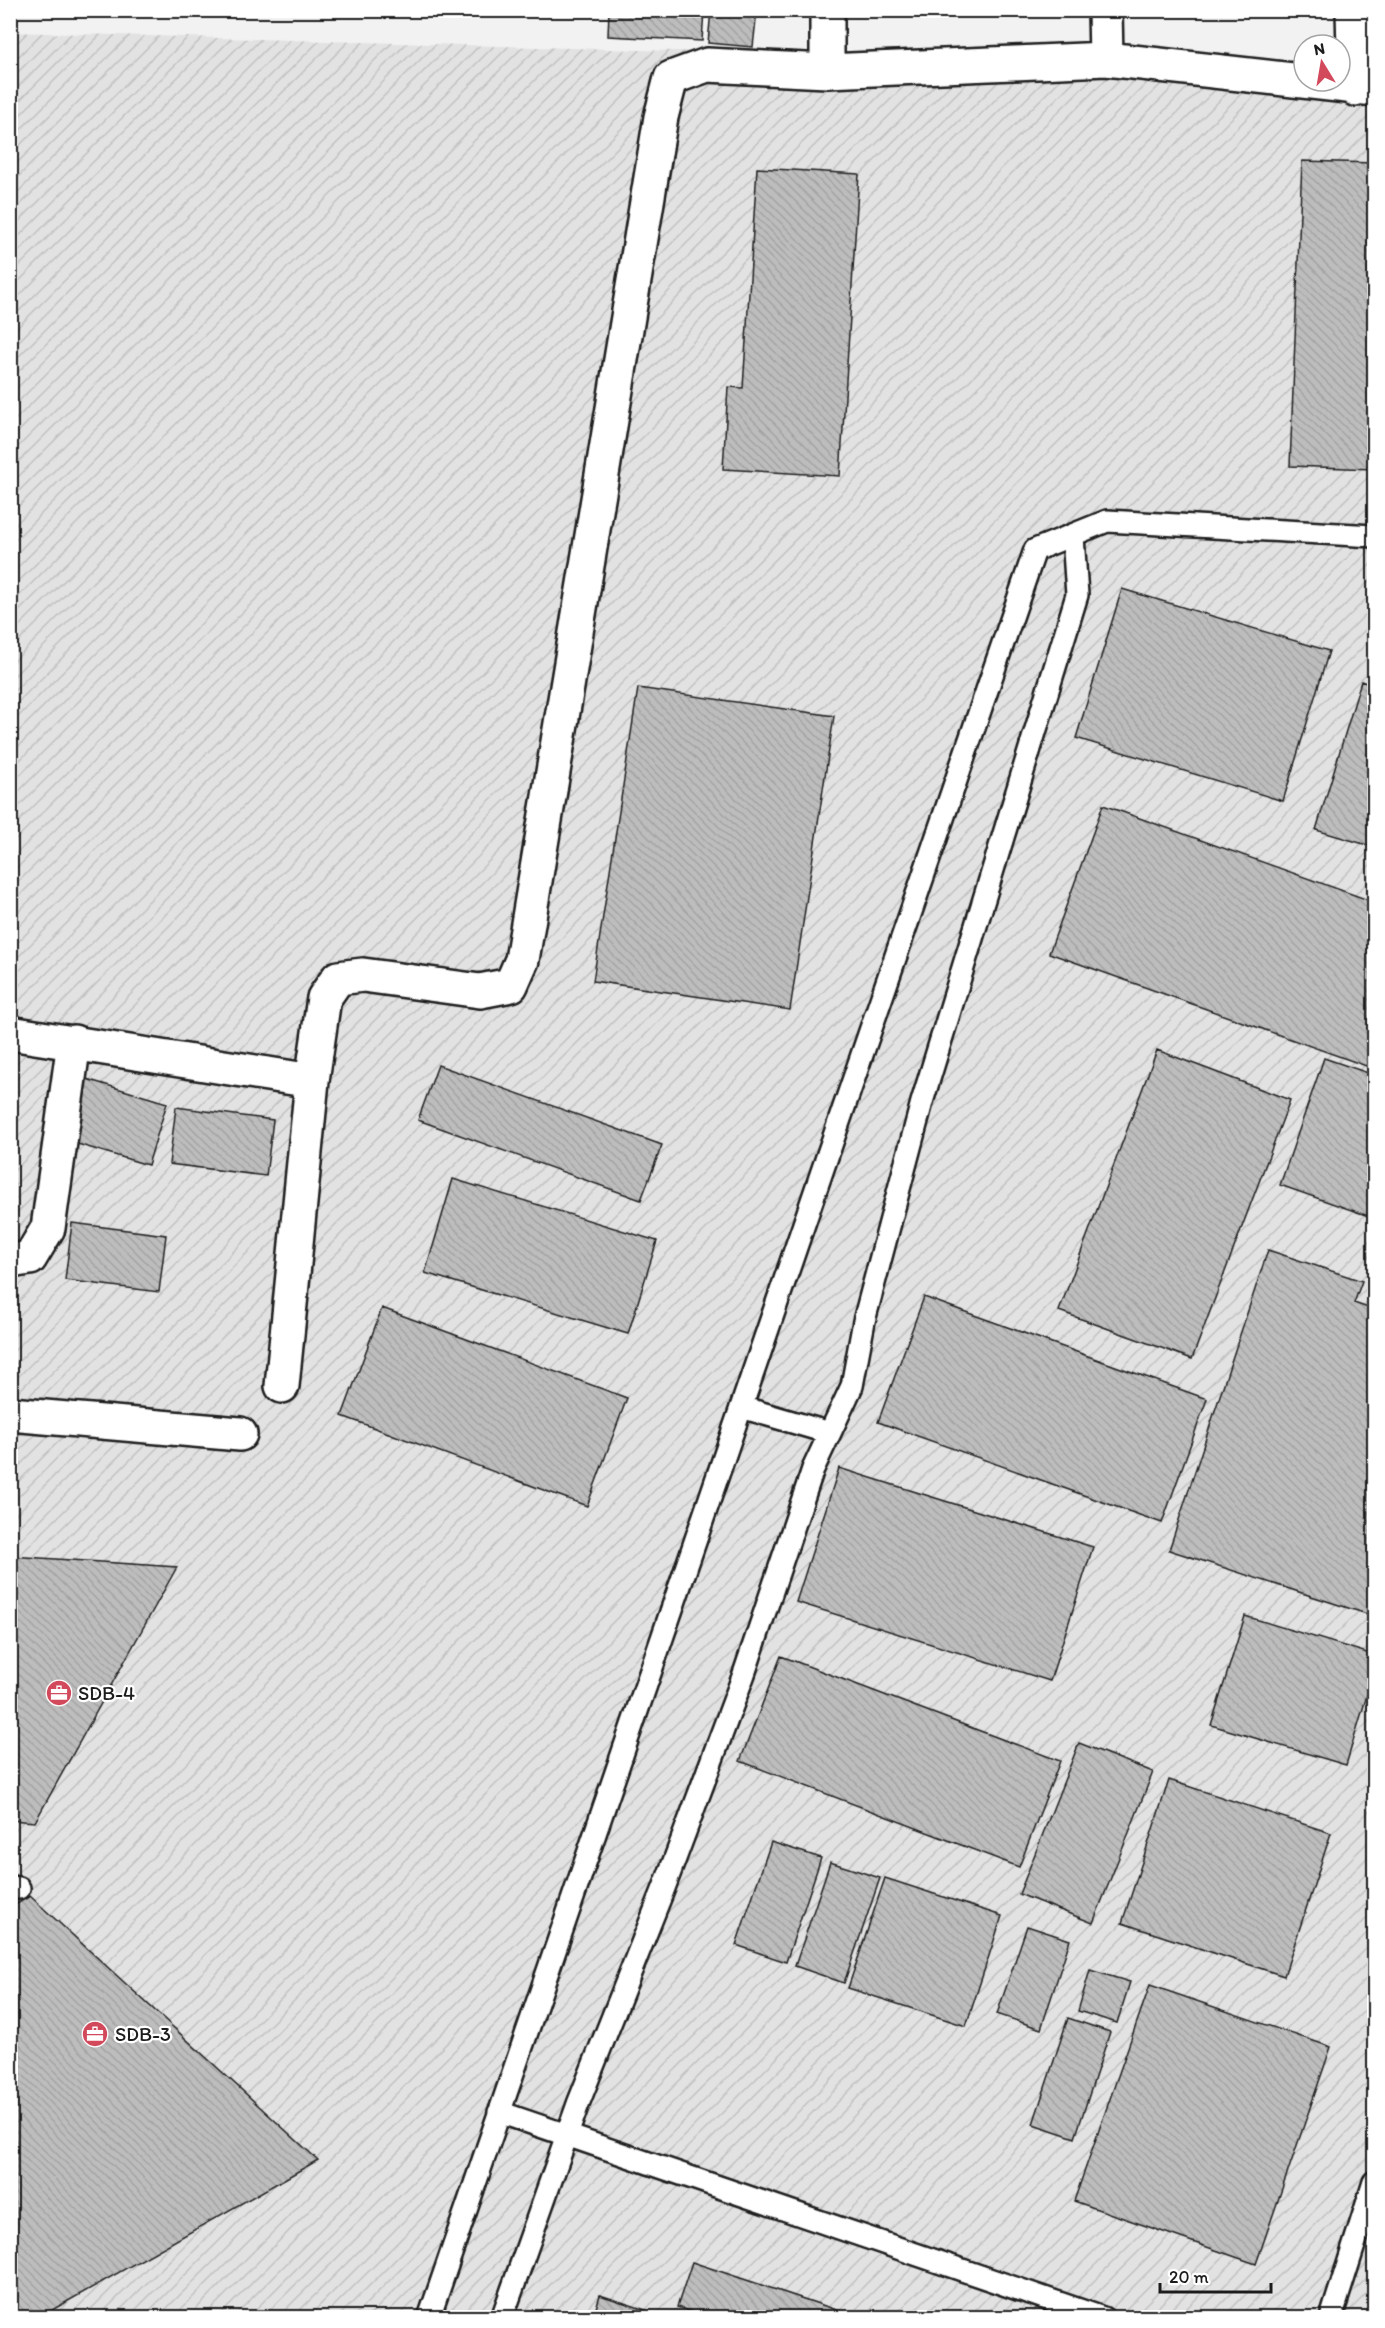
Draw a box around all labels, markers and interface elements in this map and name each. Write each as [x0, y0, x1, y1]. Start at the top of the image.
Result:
north arrow [1292, 33, 1352, 93]
text: N [1312, 38, 1326, 59]
office icon: SDB-4 [44, 1678, 74, 1708]
place label: SDB-4 [78, 1681, 135, 1705]
office icon: SDB-3 [80, 2019, 110, 2049]
place label: SDB-3 [115, 2022, 171, 2046]
scale bar [1160, 2256, 1271, 2294]
text: 20 m [1169, 2266, 1209, 2288]

